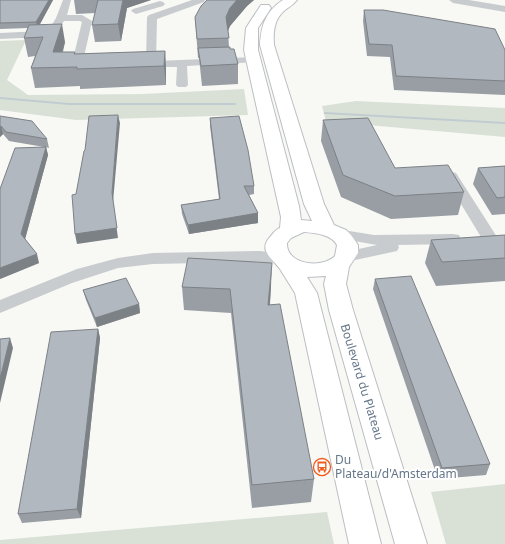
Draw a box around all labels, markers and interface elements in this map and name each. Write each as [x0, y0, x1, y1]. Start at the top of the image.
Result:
street label: Boulevard du Plateau [337, 322, 388, 442]
place label: Du Plateau/d'Amsterdam [335, 451, 457, 482]
bus stop icon: Du Plateau/d'Amsterdam [312, 457, 332, 477]

